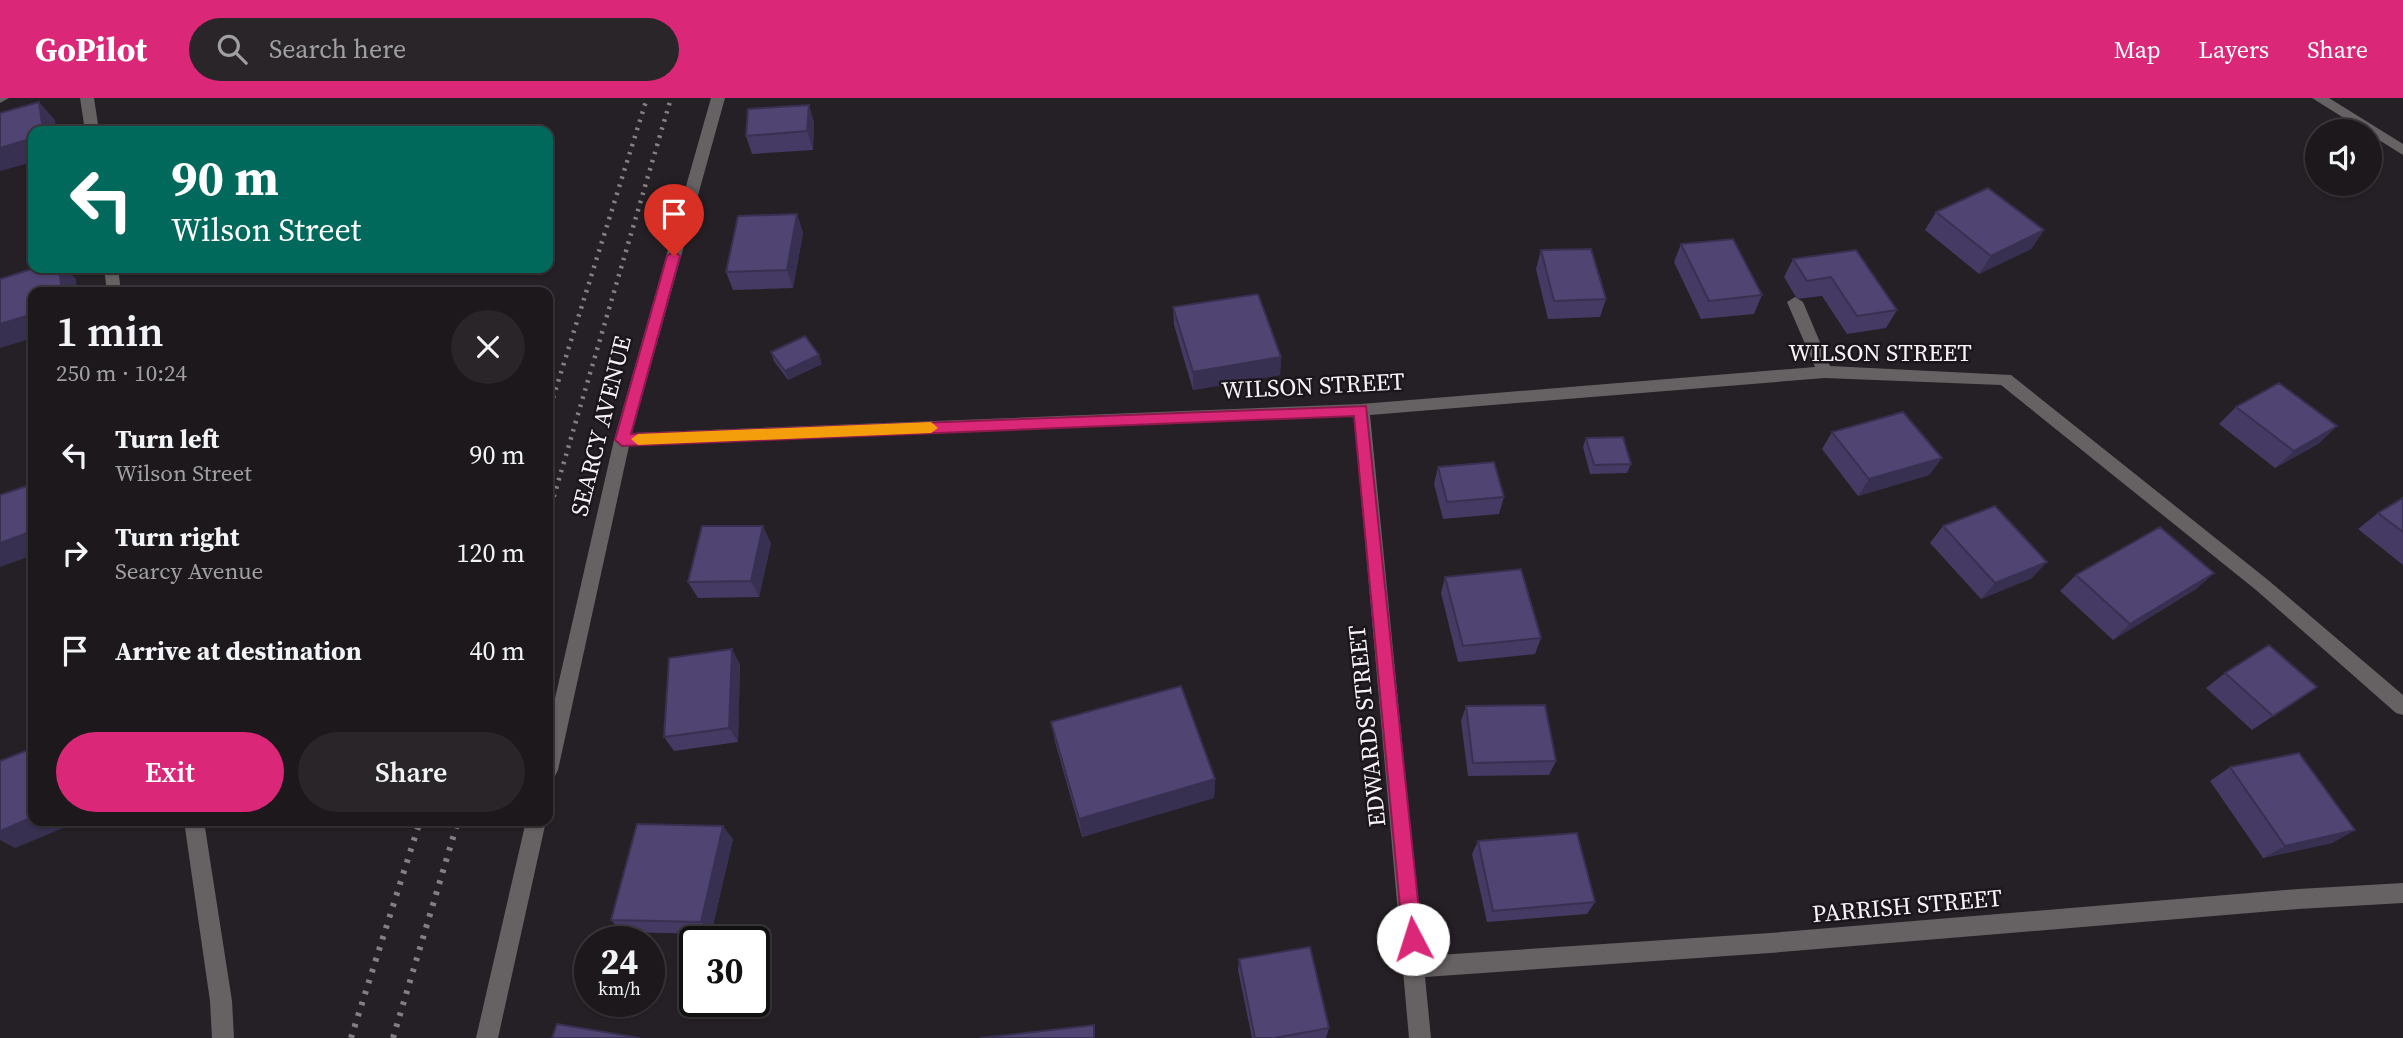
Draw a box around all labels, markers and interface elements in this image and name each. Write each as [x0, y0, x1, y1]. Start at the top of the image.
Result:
search box [189, 18, 679, 81]
text: GoPilot [35, 27, 147, 72]
icon: search [213, 30, 251, 68]
text: Search here [269, 31, 406, 67]
text: Map [2114, 33, 2161, 66]
text: Layers [2199, 33, 2269, 66]
text: Share [2307, 33, 2368, 66]
map controls [2305, 119, 2382, 196]
button: sound [2305, 119, 2382, 196]
text: 90 m [171, 144, 279, 211]
icon: left [56, 154, 147, 245]
pin [644, 184, 704, 256]
icon: arrive [655, 195, 693, 233]
text: Wilson Street [171, 208, 361, 252]
text: 1 min [56, 302, 164, 360]
button: close [451, 310, 525, 384]
street label: SEARCY AVENUE [562, 332, 639, 519]
street label: WILSON STREET [1788, 336, 1972, 369]
text: 250 m · 10:24 [56, 357, 187, 389]
street label: WILSON STREET [1221, 364, 1406, 407]
text: Turn left [115, 421, 219, 457]
icon: left [56, 436, 94, 474]
text: 90 m [470, 437, 525, 473]
text: Wilson Street [115, 457, 252, 489]
text: Turn right [115, 519, 239, 555]
icon: right [56, 534, 94, 572]
text: 120 m [457, 535, 525, 571]
text: Searcy Avenue [115, 555, 263, 587]
street label: EDWARDS STREET [1339, 623, 1394, 829]
icon: arrive [56, 632, 94, 670]
text: Arrive at destination [115, 633, 362, 669]
text: 40 m [470, 633, 525, 669]
button: Exit [56, 732, 284, 812]
button: Share [298, 732, 525, 812]
street label: PARRISH STREET [1811, 881, 2004, 930]
position arrow [1376, 902, 1450, 976]
speed limit sign: 30 [679, 926, 770, 1017]
text: 24 [601, 938, 638, 986]
text: km/h [598, 976, 641, 1001]

